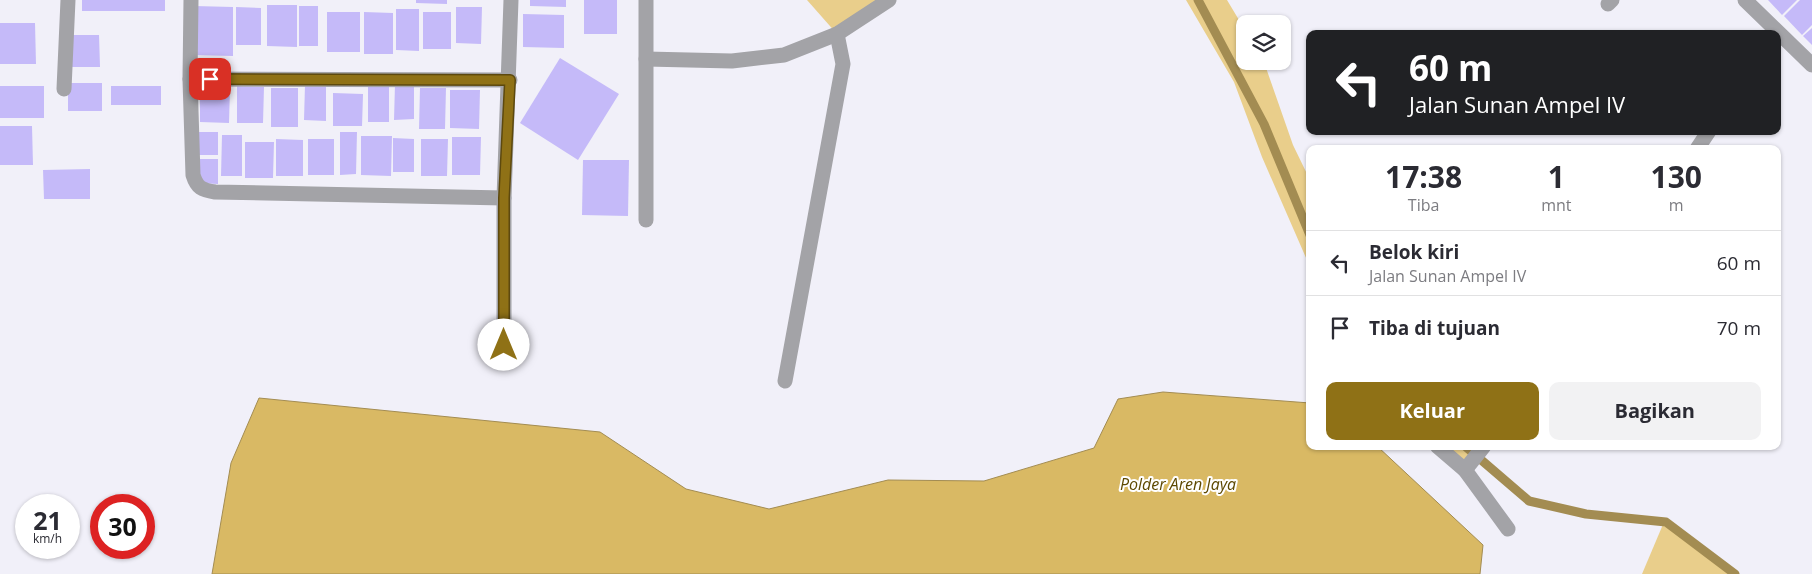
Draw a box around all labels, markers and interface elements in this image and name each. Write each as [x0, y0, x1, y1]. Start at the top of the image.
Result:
map controls [1236, 15, 1291, 70]
button: layers [1236, 15, 1291, 70]
text: 60 m [1409, 44, 1492, 91]
icon: left [1326, 50, 1391, 115]
pin [189, 58, 231, 100]
icon: arrive [196, 65, 224, 93]
text: Jalan Sunan Ampel IV [1409, 89, 1625, 119]
text: 17:38 [1385, 156, 1462, 197]
text: 1 [1548, 156, 1565, 197]
text: 130 [1651, 156, 1702, 197]
text: Tiba [1408, 194, 1439, 216]
text: mnt [1541, 194, 1572, 216]
text: m [1669, 194, 1684, 216]
text: Belok kiri [1369, 239, 1459, 265]
icon: left [1326, 249, 1354, 277]
text: 60 m [1717, 250, 1761, 276]
text: Jalan Sunan Ampel IV [1369, 265, 1526, 287]
icon: arrive [1326, 314, 1354, 342]
text: Tiba di tujuan [1369, 315, 1500, 341]
text: 70 m [1717, 315, 1761, 341]
position arrow [477, 318, 529, 370]
button: Keluar [1326, 382, 1539, 440]
button: Bagikan [1549, 382, 1761, 440]
water label: Polder Aren Jaya [1120, 473, 1236, 495]
speed limit sign: 30 [90, 494, 155, 559]
text: 21 [33, 503, 62, 537]
text: km/h [33, 530, 62, 547]

